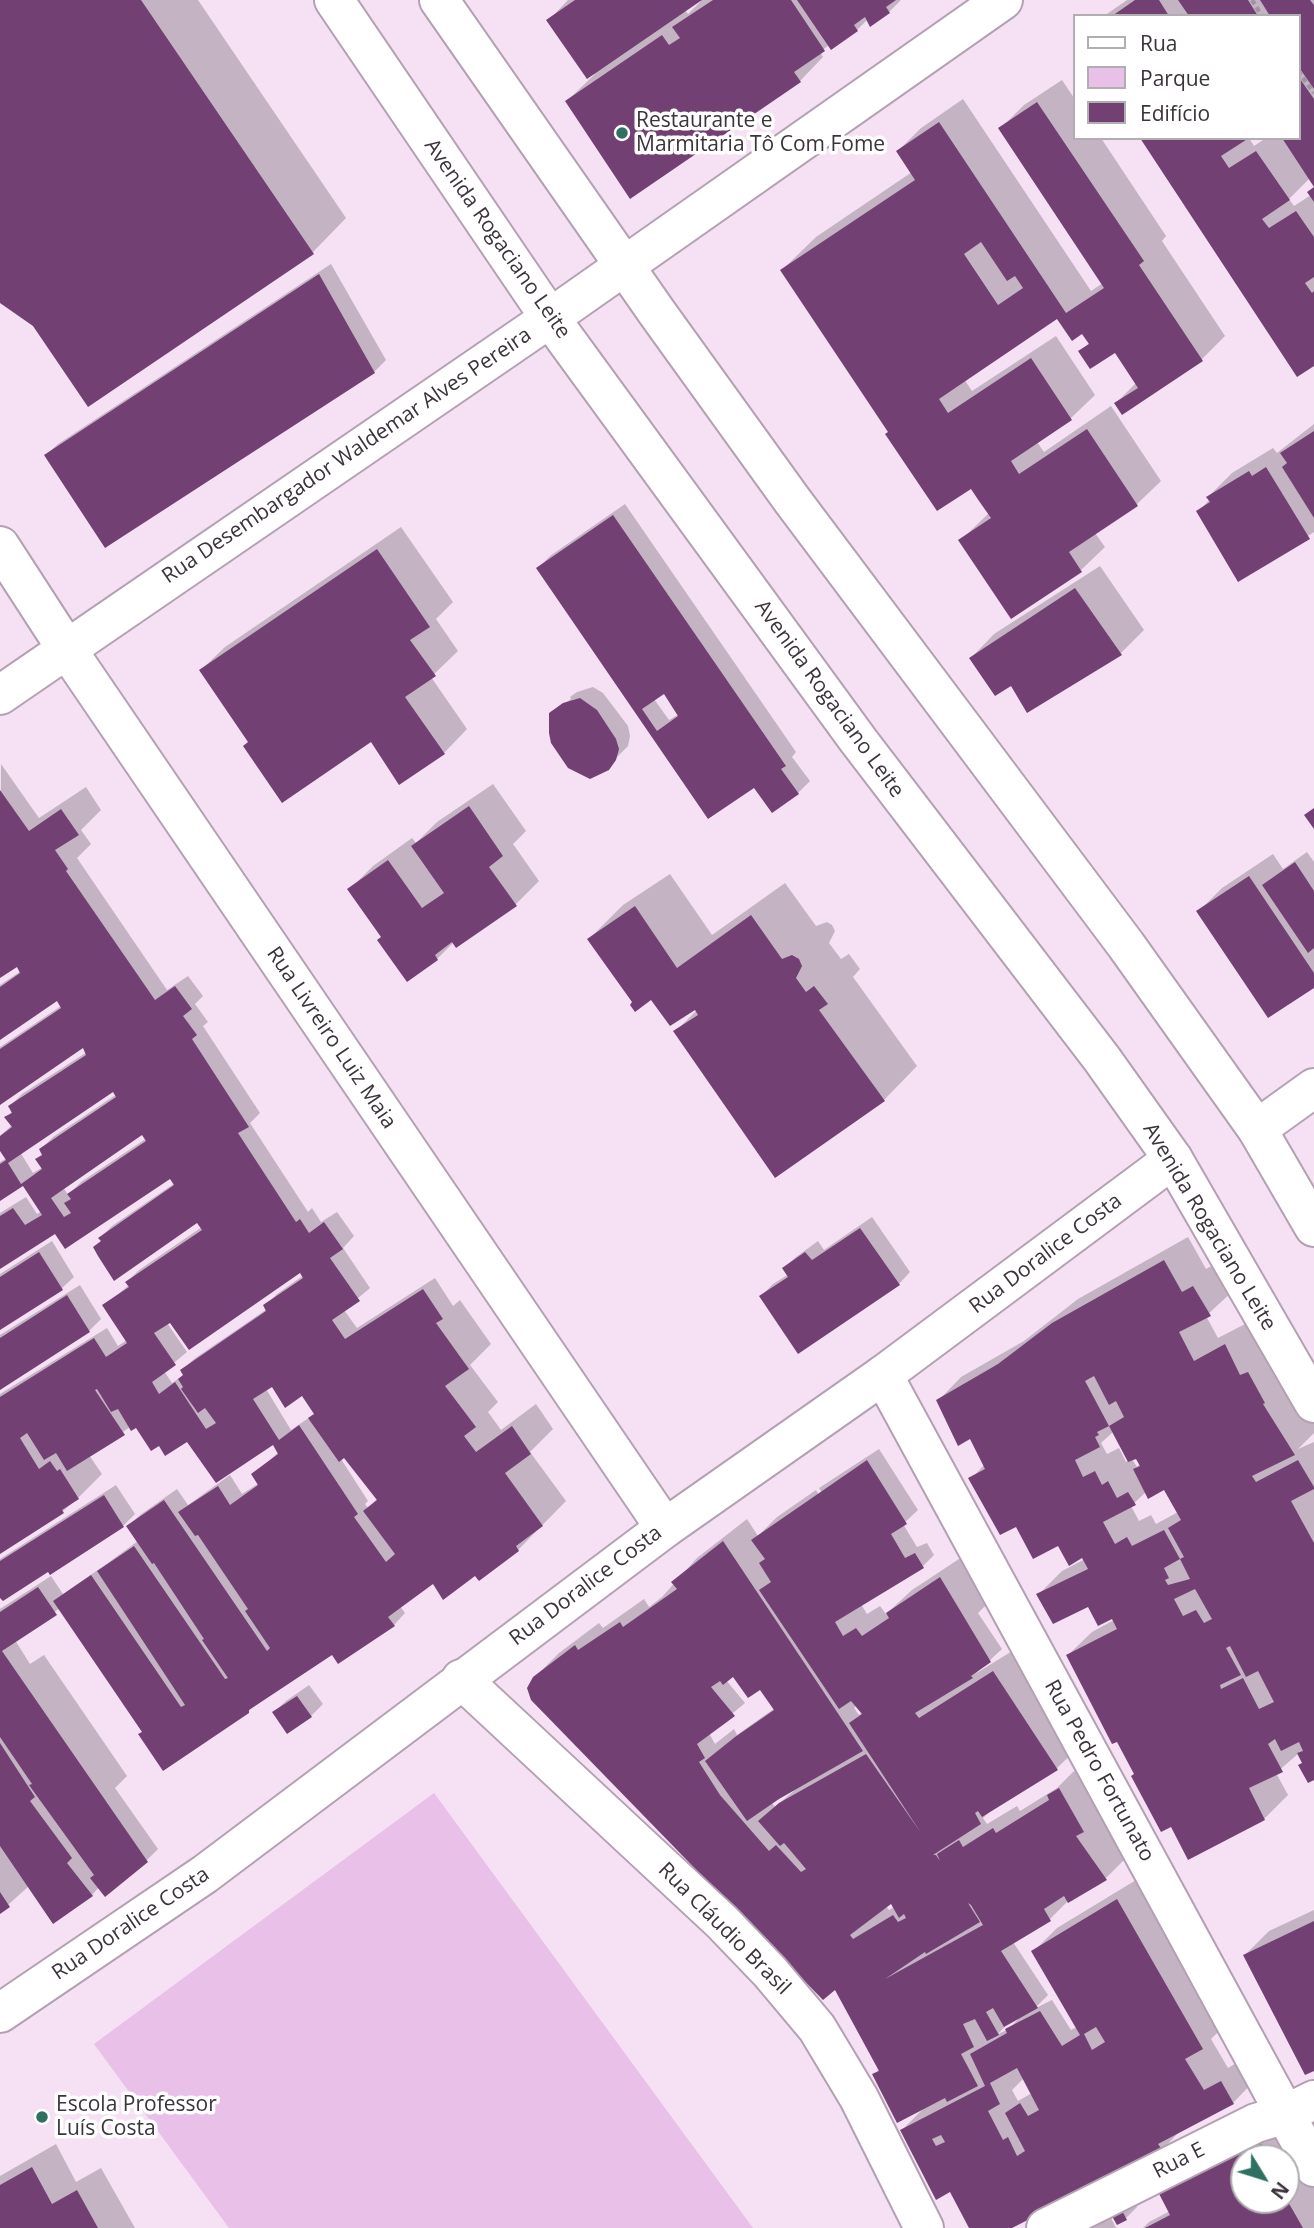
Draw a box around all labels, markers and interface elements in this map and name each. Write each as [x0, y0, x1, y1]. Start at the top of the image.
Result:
legend [1072, 14, 1300, 140]
text: Rua [1140, 29, 1178, 57]
text: Parque [1140, 64, 1210, 92]
text: Edifício [1140, 99, 1210, 127]
place label: Restaurante e Marmitaria Tô Com Fome [636, 108, 885, 158]
marker: Restaurante e Marmitaria Tô Com Fome [614, 125, 630, 141]
street label: Avenida Rogaciano Leite [419, 134, 575, 344]
street label: Rua Desembargador Waldemar Alves Pereira [158, 323, 536, 589]
street label: Avenida Rogaciano Leite [749, 595, 909, 803]
street label: Rua Livreiro Luiz Maia [261, 942, 401, 1134]
street label: Avenida Rogaciano Leite [1137, 1119, 1281, 1335]
street label: Rua Doralice Costa [965, 1189, 1127, 1319]
street label: Rua Doralice Costa [505, 1521, 667, 1651]
street label: Rua Pedro Fortunato [1039, 1676, 1159, 1866]
street label: Rua Cláudio Brasil [653, 1858, 795, 2000]
street label: Rua Doralice Costa [48, 1862, 214, 1986]
place label: Escola Professor Luís Costa [56, 2092, 217, 2142]
marker: Escola Professor Luís Costa [34, 2109, 50, 2125]
street label: Rua E [1149, 2137, 1209, 2185]
north arrow [1230, 2144, 1300, 2214]
text: N [1265, 2177, 1295, 2205]

